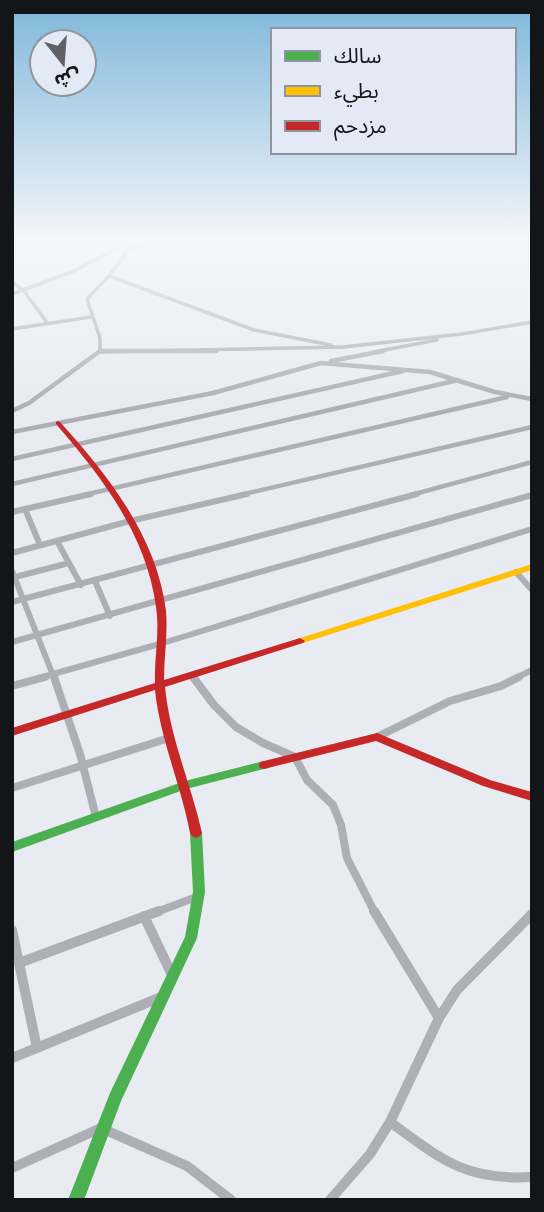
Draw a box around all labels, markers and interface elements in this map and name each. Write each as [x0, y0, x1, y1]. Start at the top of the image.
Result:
north arrow [28, 28, 98, 98]
legend [271, 28, 516, 154]
text: سالك [334, 42, 381, 70]
text: ش [52, 63, 84, 95]
text: بطيء [334, 77, 379, 107]
text: مزدحم [334, 112, 387, 141]

